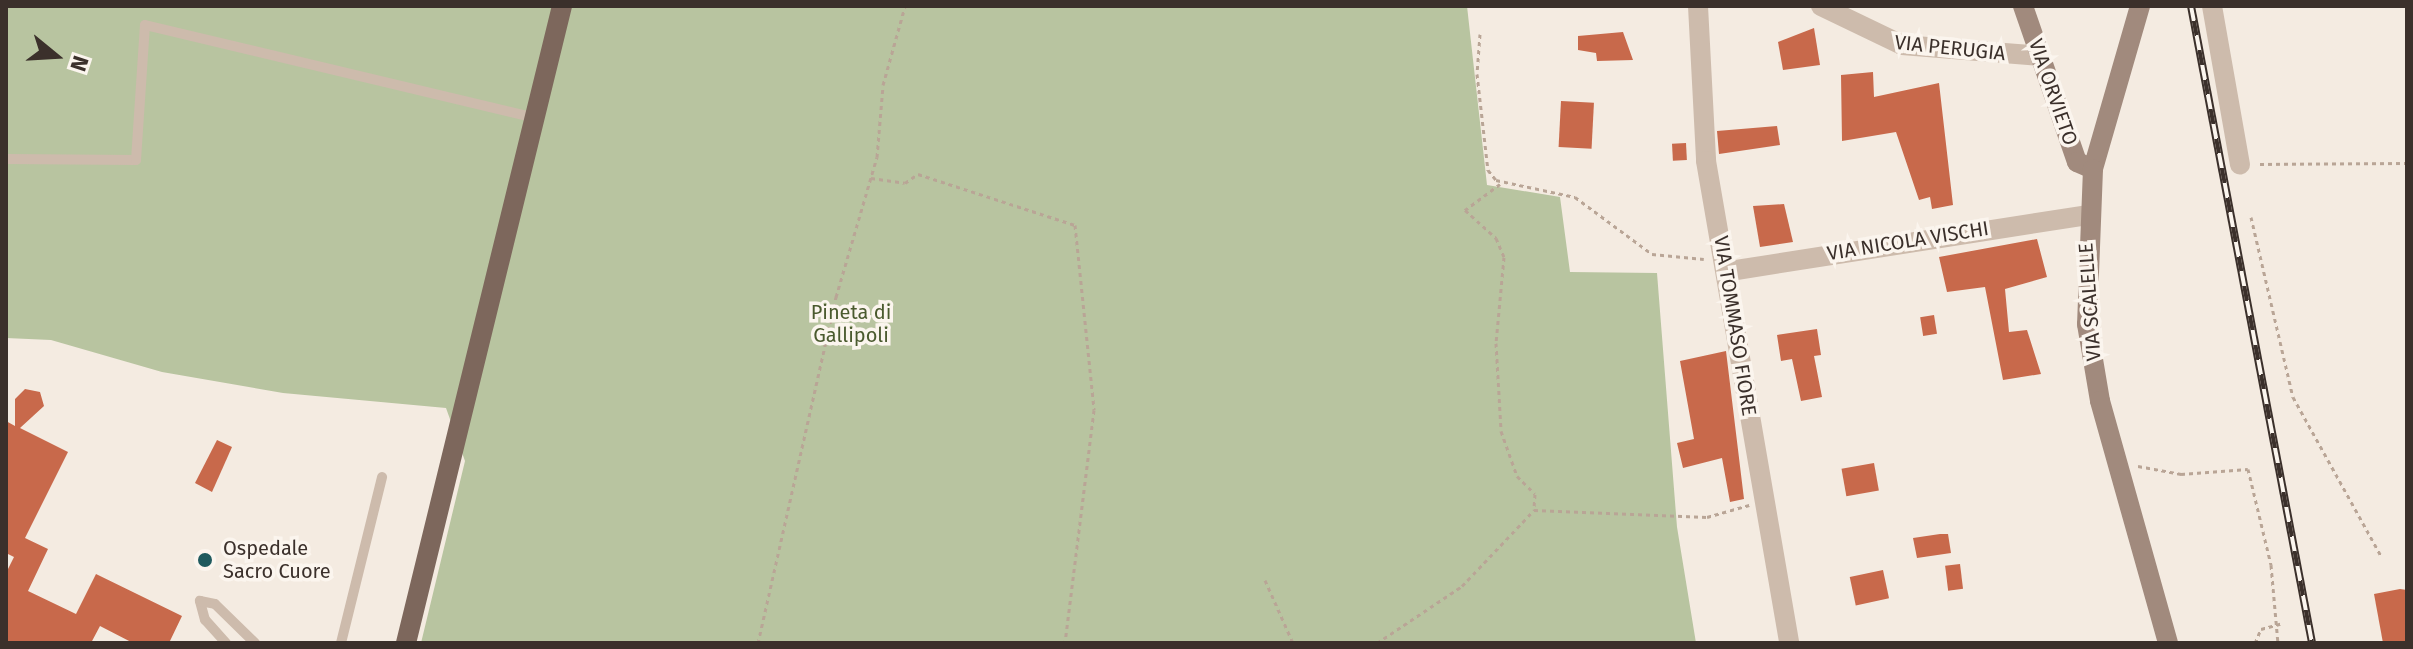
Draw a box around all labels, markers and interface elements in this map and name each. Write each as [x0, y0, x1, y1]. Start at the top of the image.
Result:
north arrow [16, 16, 96, 96]
street label: VIA PERUGIA [1893, 30, 2007, 66]
street label: VIA ORVIETO [2024, 36, 2082, 148]
text: N [64, 52, 94, 75]
street label: VIA NICOLA VISCHI [1825, 216, 1991, 266]
street label: VIA TOMMASO FIORE [1709, 234, 1761, 418]
street label: VIA SCALELLE [2074, 242, 2106, 362]
park label: Pineta di Gallipoli [811, 301, 891, 348]
place label: Ospedale Sacro Cuore [223, 536, 331, 583]
marker: Ospedale Sacro Cuore [194, 549, 216, 571]

